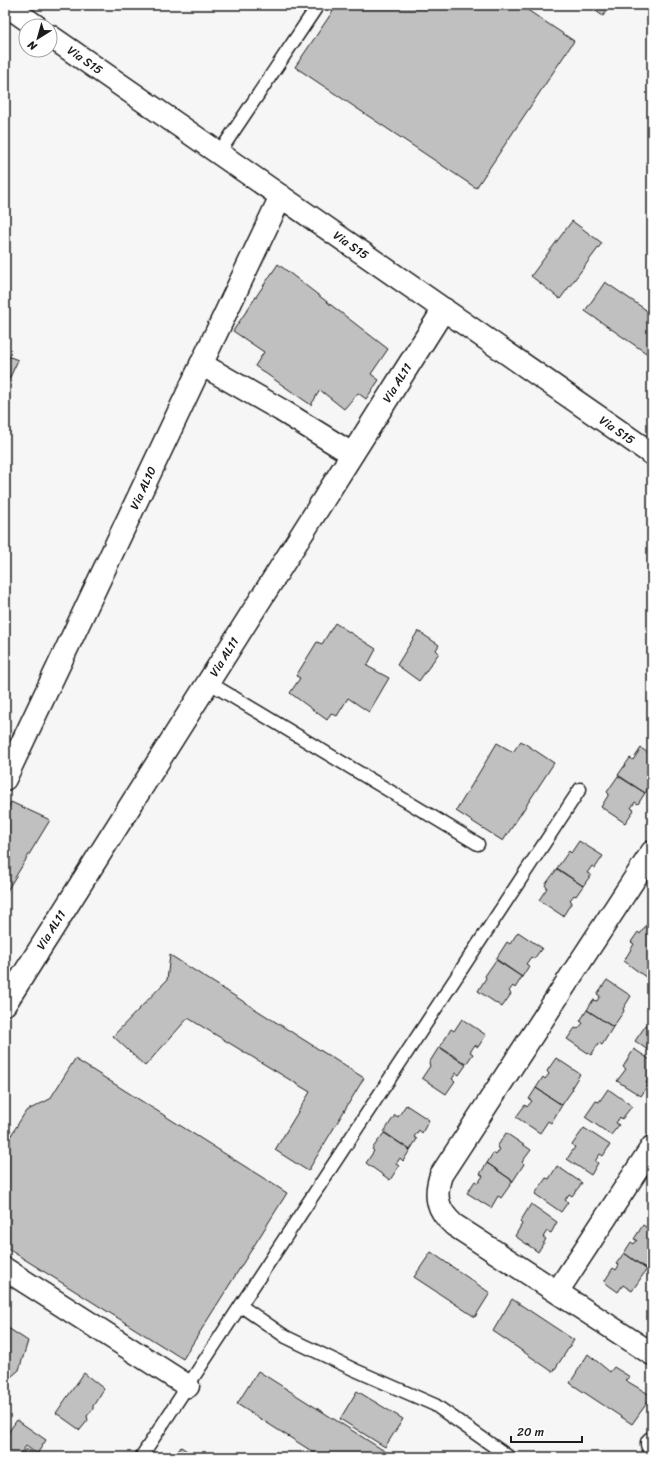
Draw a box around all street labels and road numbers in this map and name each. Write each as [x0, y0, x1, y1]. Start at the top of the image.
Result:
street label: Via S15 [62, 40, 108, 80]
street label: Via S15 [328, 225, 374, 265]
street label: Via AL11 [376, 359, 418, 407]
street label: Via S15 [594, 410, 640, 450]
street label: Via AL10 [123, 462, 163, 513]
street label: Via AL11 [203, 633, 245, 681]
street label: Via AL11 [30, 906, 72, 954]

